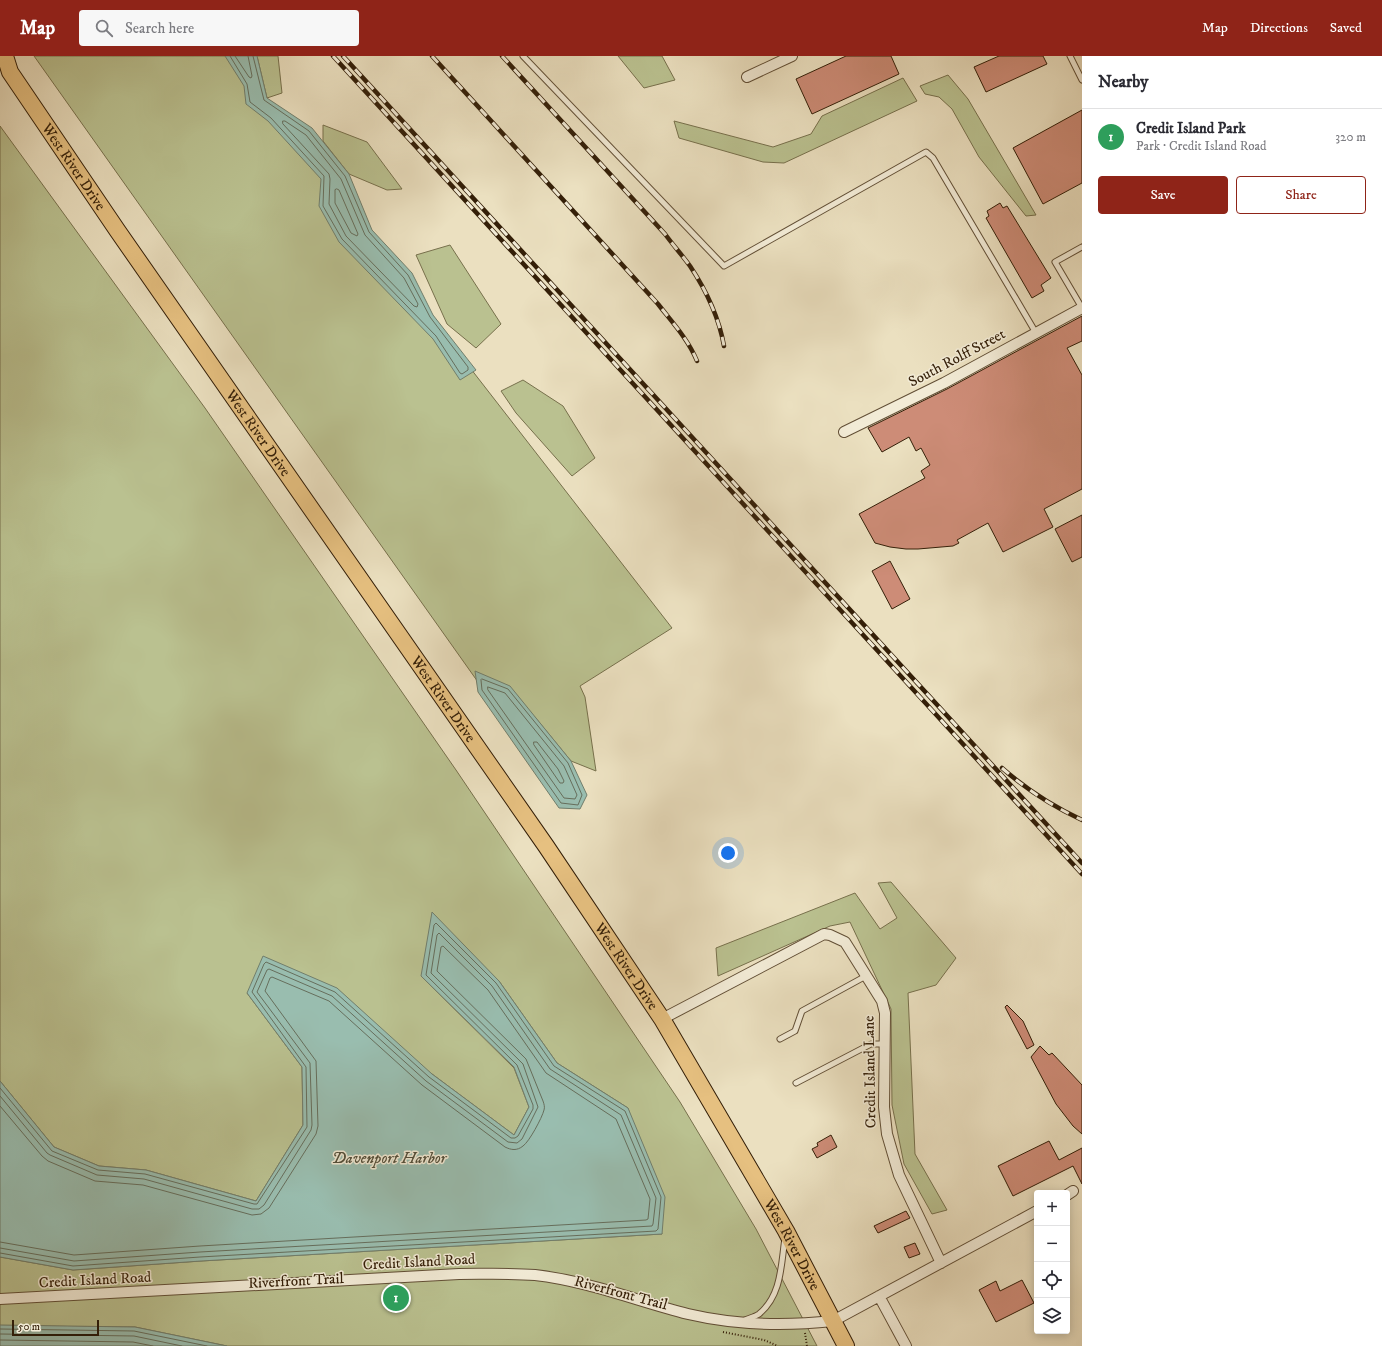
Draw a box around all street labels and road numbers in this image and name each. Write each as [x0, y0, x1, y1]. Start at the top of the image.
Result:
street label: West River Drive [37, 119, 110, 214]
street label: South Rolff Street [905, 324, 1009, 392]
street label: West River Drive [221, 385, 295, 480]
street label: West River Drive [406, 651, 480, 746]
street label: West River Drive [590, 918, 663, 1014]
street label: Credit Island Lane [860, 1015, 880, 1129]
street label: West River Drive [759, 1194, 825, 1293]
street label: Credit Island Road [362, 1250, 476, 1274]
street label: Credit Island Road [38, 1268, 152, 1292]
street label: Riverfront Trail [248, 1269, 345, 1293]
street label: Riverfront Trail [572, 1271, 670, 1315]

